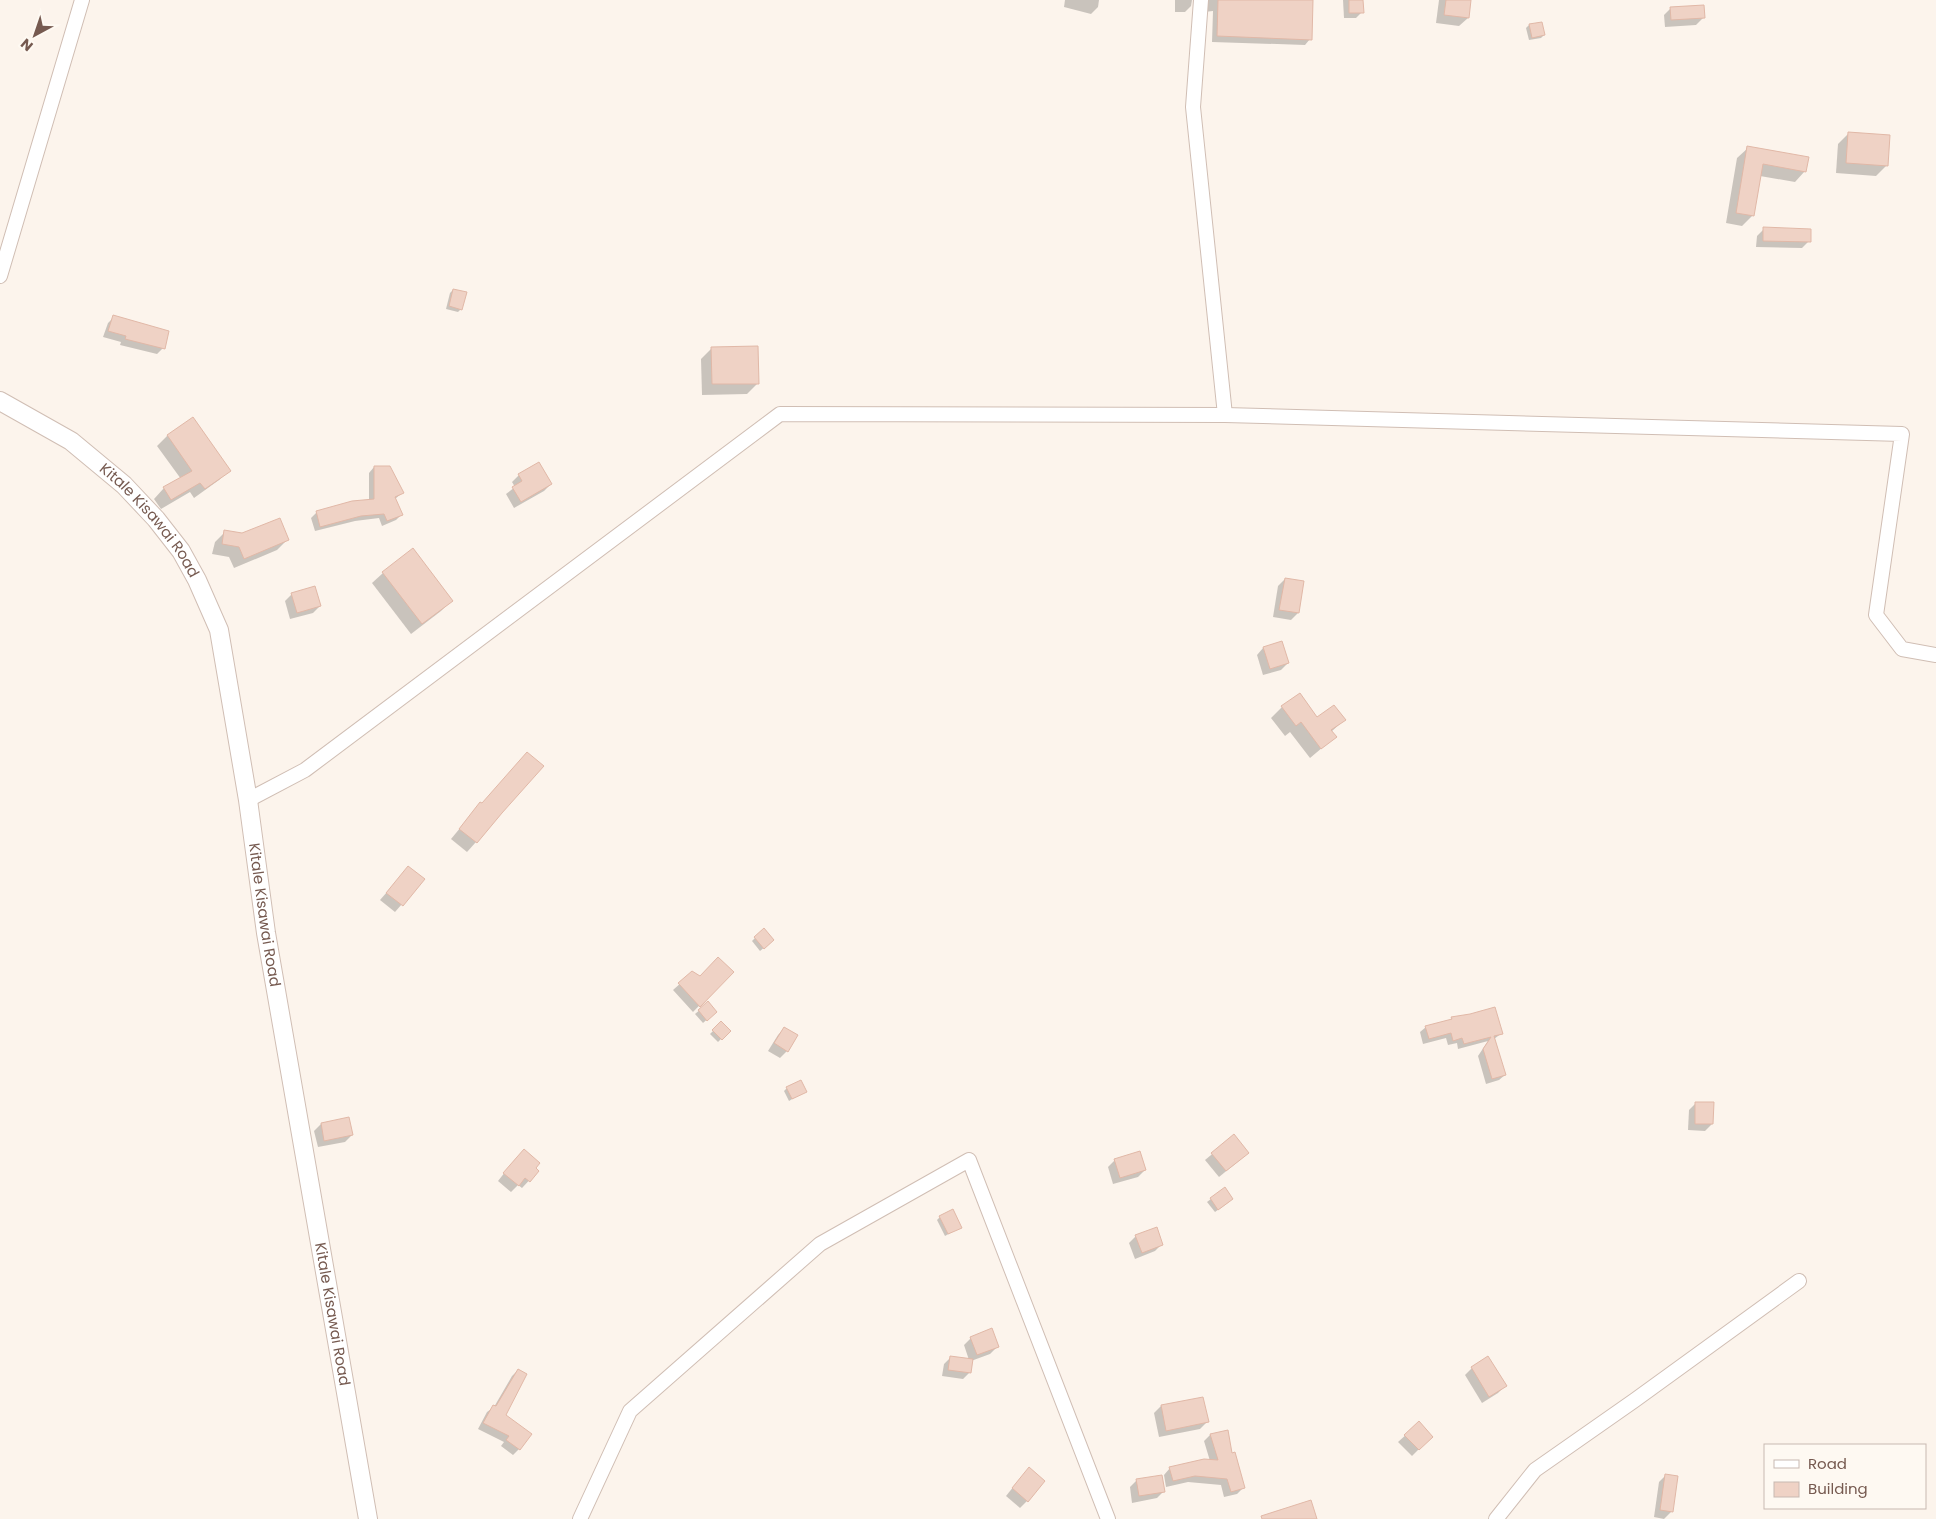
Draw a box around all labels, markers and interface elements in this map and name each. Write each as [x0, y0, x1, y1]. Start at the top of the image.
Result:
north arrow [10, 10, 60, 60]
text: N [16, 34, 37, 56]
street label: Kitale Kisawai Road [95, 458, 205, 581]
street label: Kitale Kisawai Road [244, 842, 286, 988]
street label: Kitale Kisawai Road [310, 1241, 356, 1387]
legend [1764, 1444, 1926, 1509]
text: Road [1808, 1453, 1847, 1474]
text: Building [1808, 1478, 1868, 1499]

